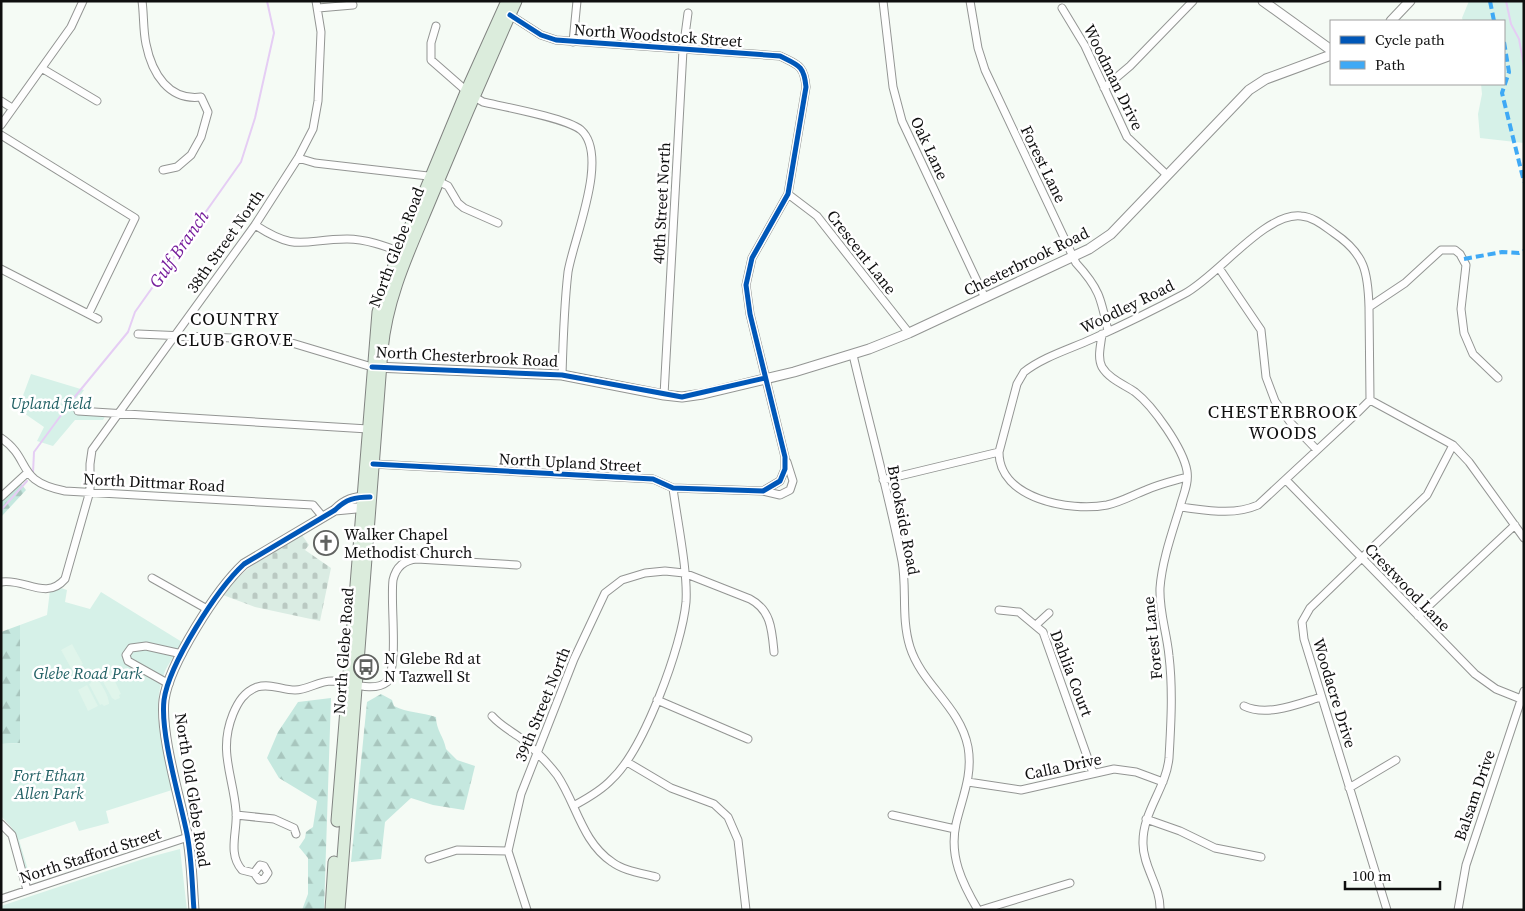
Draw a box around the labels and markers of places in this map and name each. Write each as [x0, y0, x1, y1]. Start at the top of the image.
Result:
place label: Walker Chapel Methodist Church [344, 523, 473, 563]
church icon: Walker Chapel Methodist Church [313, 530, 339, 556]
place label: N Glebe Rd at N Tazwell St [384, 647, 481, 687]
bus stop icon: N Glebe Rd at N Tazwell St [353, 654, 379, 680]

